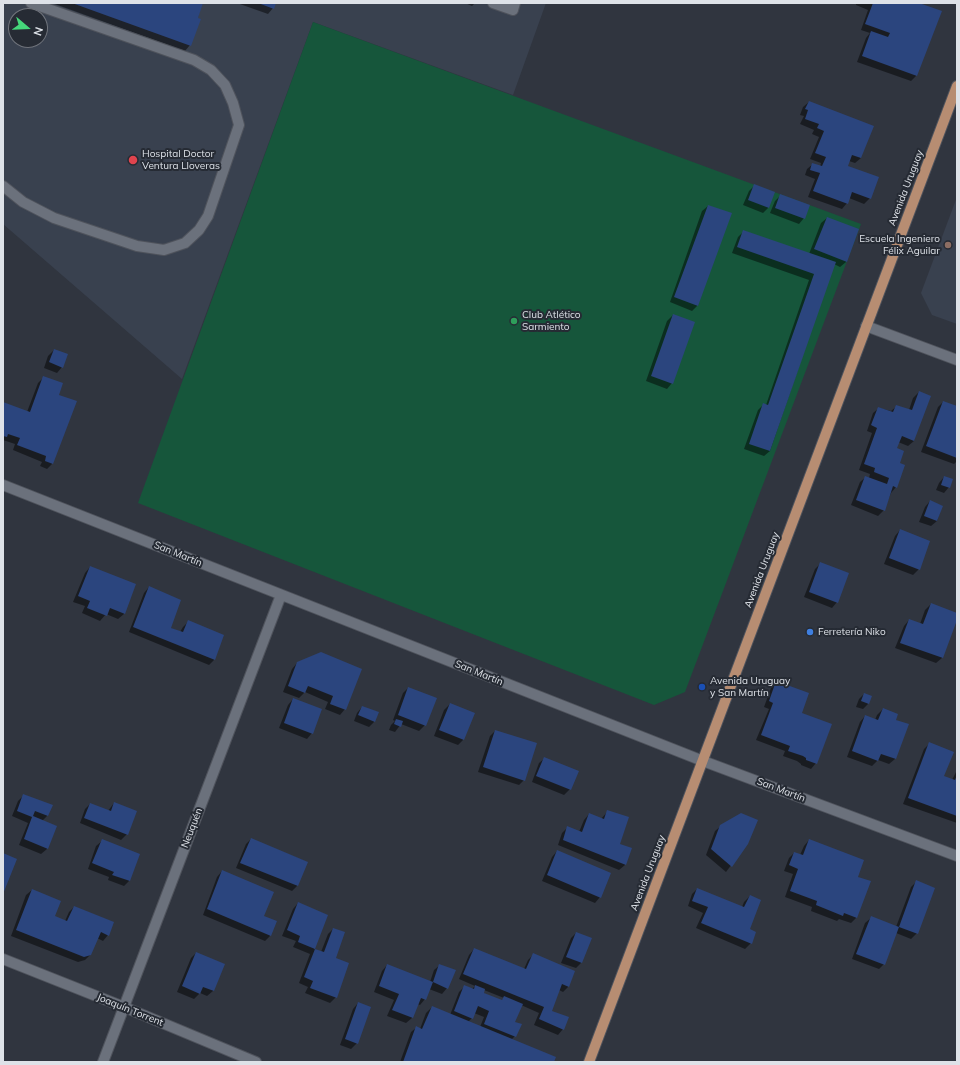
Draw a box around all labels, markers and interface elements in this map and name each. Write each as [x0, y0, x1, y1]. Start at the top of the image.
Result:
north arrow [8, 8, 48, 48]
text: N [30, 25, 46, 38]
place label: Hospital Doctor Ventura Lloveras [142, 148, 220, 172]
street label: Avenida Uruguay [886, 148, 926, 228]
marker: Hospital Doctor Ventura Lloveras [127, 154, 139, 166]
place label: Escuela Ingeniero Félix Aguilar [859, 233, 940, 256]
marker: Escuela Ingeniero Félix Aguilar [943, 240, 953, 250]
place label: Club Atlético Sarmiento [522, 309, 581, 332]
marker: Club Atlético Sarmiento [509, 316, 519, 326]
street label: Avenida Uruguay [742, 530, 782, 610]
street label: San Martín [152, 539, 204, 569]
place label: Ferretería Niko [818, 626, 886, 638]
marker: Ferretería Niko [805, 627, 815, 637]
street label: San Martín [453, 658, 505, 688]
place label: Avenida Uruguay y San Martín [710, 675, 790, 698]
marker: Avenida Uruguay y San Martín [697, 682, 707, 692]
street label: San Martín [755, 775, 807, 805]
street label: Neuquén [179, 806, 205, 850]
street label: Avenida Uruguay [628, 833, 668, 913]
street label: Joaquín Torrent [95, 991, 165, 1029]

